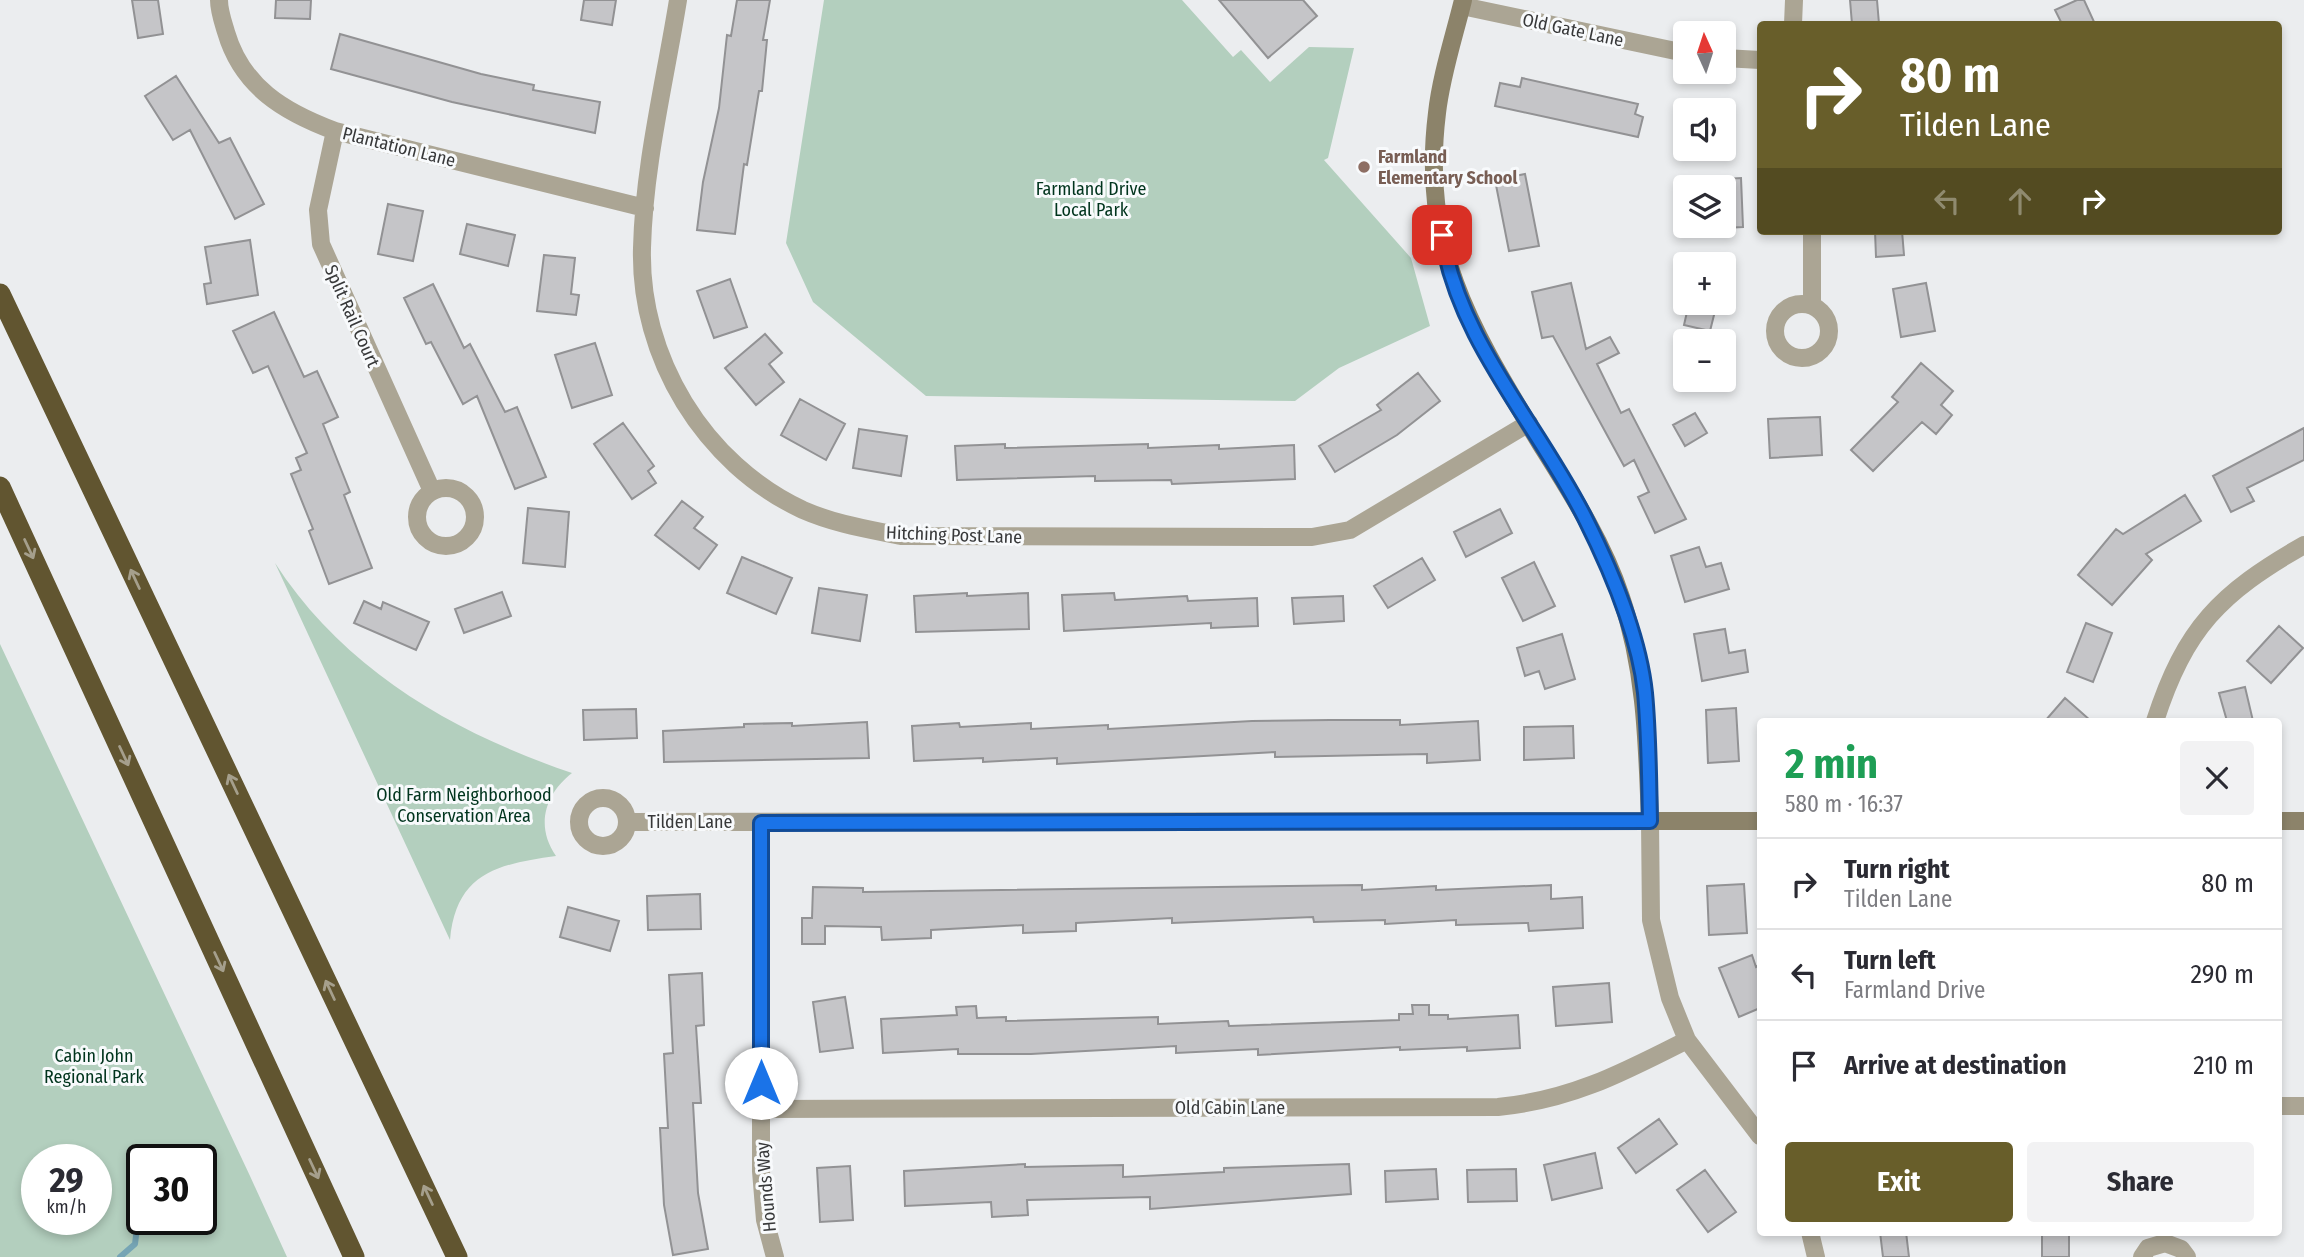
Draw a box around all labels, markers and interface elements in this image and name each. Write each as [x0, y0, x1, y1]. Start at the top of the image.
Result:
street label: Old Gate Lane [1520, 9, 1626, 51]
north arrow [1673, 21, 1736, 84]
map controls [1673, 21, 1736, 392]
text: 80 m [1900, 46, 2000, 105]
icon: right [1785, 49, 1876, 140]
button: sound [1673, 98, 1736, 161]
text: Tilden Lane [1900, 106, 2051, 144]
street label: Plantation Lane [340, 122, 458, 172]
place label: Farmland Elementary School [1378, 146, 1517, 189]
marker: Farmland Elementary School [1356, 159, 1372, 175]
button: layers [1673, 175, 1736, 238]
park label: Farmland Drive Local Park [1036, 178, 1146, 221]
icon: left [1928, 182, 1966, 220]
icon: ahead [2001, 182, 2039, 220]
icon: right [2074, 182, 2112, 220]
pin [1412, 205, 1472, 265]
icon: arrive [1423, 216, 1461, 254]
button: + [1673, 252, 1736, 315]
street label: Split Rail Court [320, 261, 384, 371]
button: − [1673, 329, 1736, 392]
street label: Hitching Post Lane [886, 522, 1023, 548]
one-way arrow [22, 538, 36, 559]
one-way arrow [128, 569, 142, 590]
text: 2 min [1785, 739, 1878, 789]
button: close [2180, 741, 2254, 815]
one-way arrow [118, 744, 131, 766]
one-way arrow [226, 774, 239, 795]
park label: Old Farm Neighborhood Conservation Area [376, 784, 552, 827]
text: 580 m · 16:37 [1785, 790, 1903, 818]
street label: Tilden Lane [648, 811, 733, 833]
text: Turn right [1844, 854, 1950, 885]
icon: right [1785, 865, 1823, 903]
text: 80 m [2201, 868, 2254, 899]
text: Tilden Lane [1844, 885, 1952, 913]
text: Turn left [1844, 945, 1936, 976]
one-way arrow [213, 951, 226, 972]
icon: left [1785, 956, 1823, 994]
text: 290 m [2190, 959, 2254, 990]
text: Farmland Drive [1844, 976, 1985, 1004]
one-way arrow [323, 980, 337, 1001]
park label: Cabin John Regional Park [44, 1045, 145, 1088]
position arrow [724, 1046, 798, 1120]
icon: arrive [1785, 1047, 1823, 1085]
text: Arrive at destination [1844, 1050, 2067, 1081]
text: 210 m [2193, 1050, 2254, 1081]
street label: Old Cabin Lane [1175, 1097, 1285, 1119]
street label: Hounds Way [751, 1141, 781, 1233]
button: Exit [1785, 1142, 2013, 1222]
button: Share [2027, 1142, 2254, 1222]
speed limit sign: 30 [126, 1144, 217, 1235]
one-way arrow [308, 1158, 321, 1179]
text: 29 [49, 1159, 84, 1201]
one-way arrow [421, 1185, 434, 1206]
text: km/h [46, 1196, 87, 1218]

